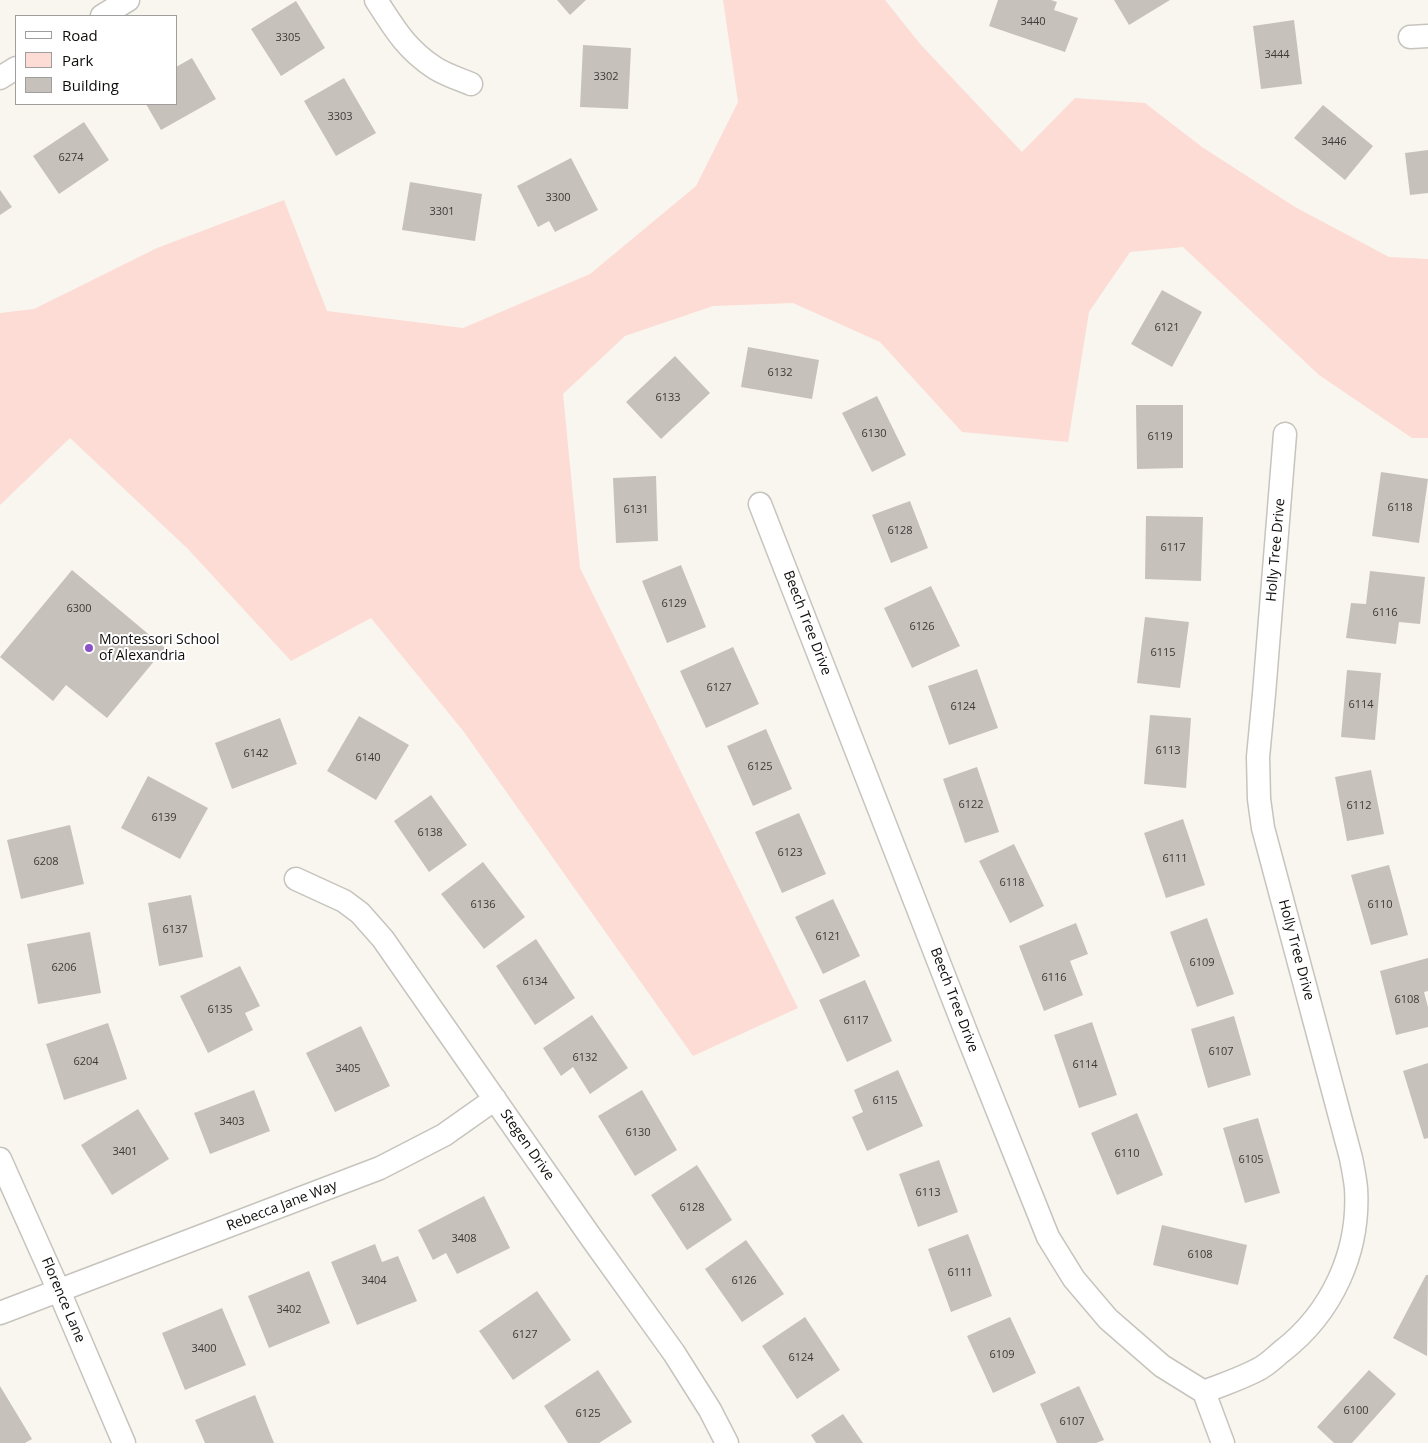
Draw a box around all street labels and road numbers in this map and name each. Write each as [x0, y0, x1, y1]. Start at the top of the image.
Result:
street label: Holly Tree Drive [1263, 498, 1289, 602]
street label: Beech Tree Drive [779, 568, 835, 678]
street label: Holly Tree Drive [1274, 898, 1318, 1002]
street label: Beech Tree Drive [926, 945, 982, 1055]
street label: Stegen Drive [496, 1106, 558, 1184]
street label: Rebecca Jane Way [224, 1177, 340, 1235]
street label: Florence Lane [37, 1255, 89, 1345]

